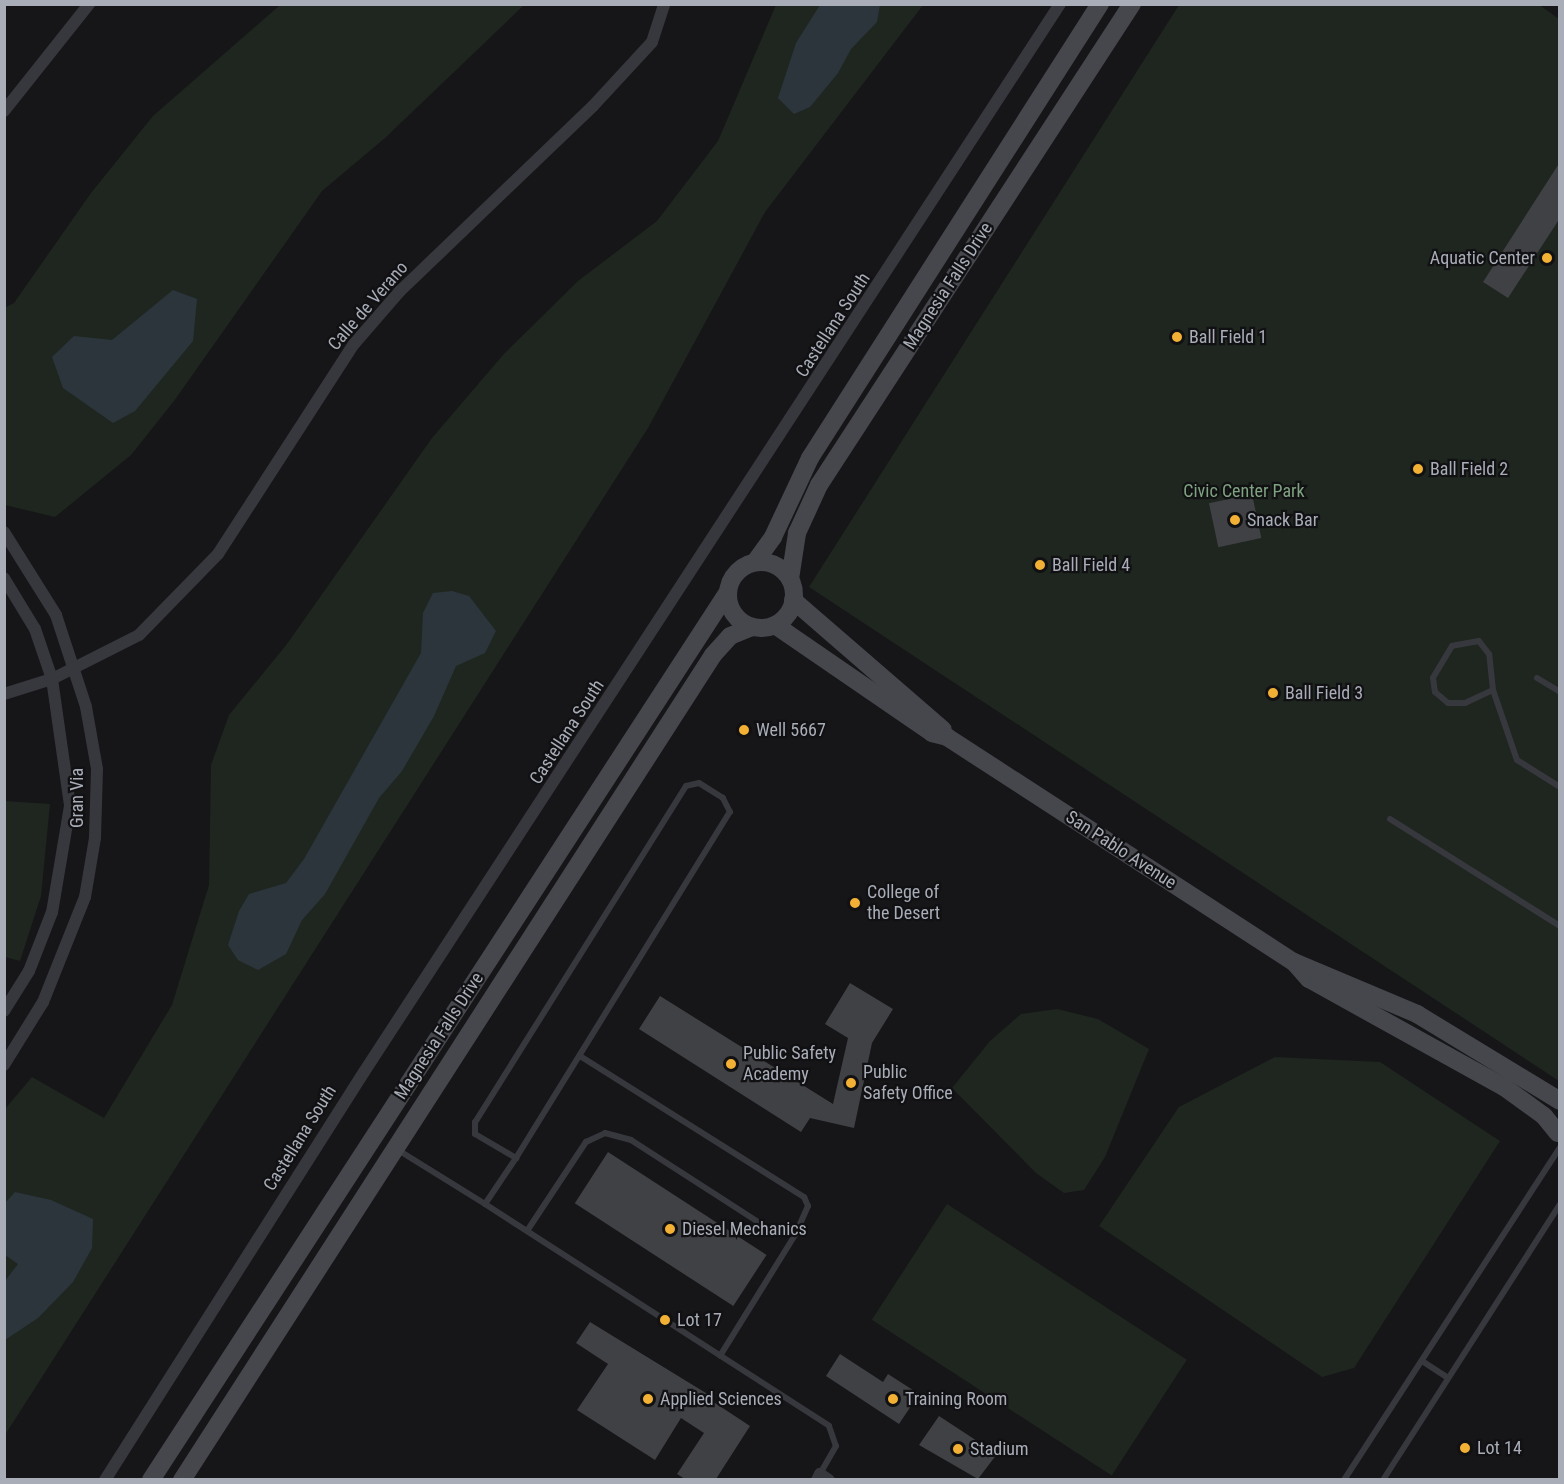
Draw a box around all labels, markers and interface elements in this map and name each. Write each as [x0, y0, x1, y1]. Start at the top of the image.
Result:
street label: Magnesia Falls Drive [899, 219, 997, 353]
place label: Aquatic Center [1430, 247, 1535, 269]
marker: Aquatic Center [1540, 251, 1554, 265]
street label: Calle de Verano [324, 257, 412, 355]
street label: Castellana South [791, 269, 875, 381]
place label: Ball Field 1 [1189, 326, 1267, 348]
marker: Ball Field 1 [1170, 330, 1184, 344]
place label: Ball Field 2 [1430, 458, 1508, 480]
marker: Ball Field 2 [1411, 462, 1425, 476]
park label: Civic Center Park [1183, 480, 1305, 502]
place label: Snack Bar [1247, 509, 1318, 531]
marker: Snack Bar [1228, 513, 1242, 527]
place label: Ball Field 4 [1052, 554, 1130, 576]
marker: Ball Field 4 [1033, 558, 1047, 572]
street label: Castellana South [525, 676, 609, 788]
place label: Ball Field 3 [1285, 682, 1363, 704]
marker: Ball Field 3 [1266, 686, 1280, 700]
place label: Well 5667 [756, 719, 826, 741]
marker: Well 5667 [737, 723, 751, 737]
street label: Gran Via [66, 768, 88, 828]
street label: San Pablo Avenue [1062, 806, 1180, 894]
place label: College of the Desert [867, 882, 940, 924]
marker: College of the Desert [848, 896, 862, 910]
street label: Magnesia Falls Drive [390, 969, 488, 1103]
place label: Public Safety Academy [743, 1043, 836, 1086]
marker: Public Safety Academy [724, 1057, 738, 1071]
place label: Public Safety Office [863, 1062, 953, 1104]
marker: Public Safety Office [844, 1076, 858, 1090]
street label: Castellana South [259, 1081, 341, 1195]
place label: Diesel Mechanics [682, 1218, 807, 1240]
marker: Diesel Mechanics [663, 1222, 677, 1236]
place label: Lot 17 [677, 1309, 722, 1331]
marker: Lot 17 [658, 1313, 672, 1327]
place label: Applied Sciences [660, 1388, 782, 1410]
place label: Training Room [905, 1388, 1007, 1410]
marker: Applied Sciences [641, 1392, 655, 1406]
marker: Training Room [886, 1392, 900, 1406]
place label: Lot 14 [1477, 1437, 1522, 1459]
place label: Stadium [970, 1438, 1029, 1460]
marker: Lot 14 [1458, 1441, 1472, 1455]
marker: Stadium [951, 1442, 965, 1456]

